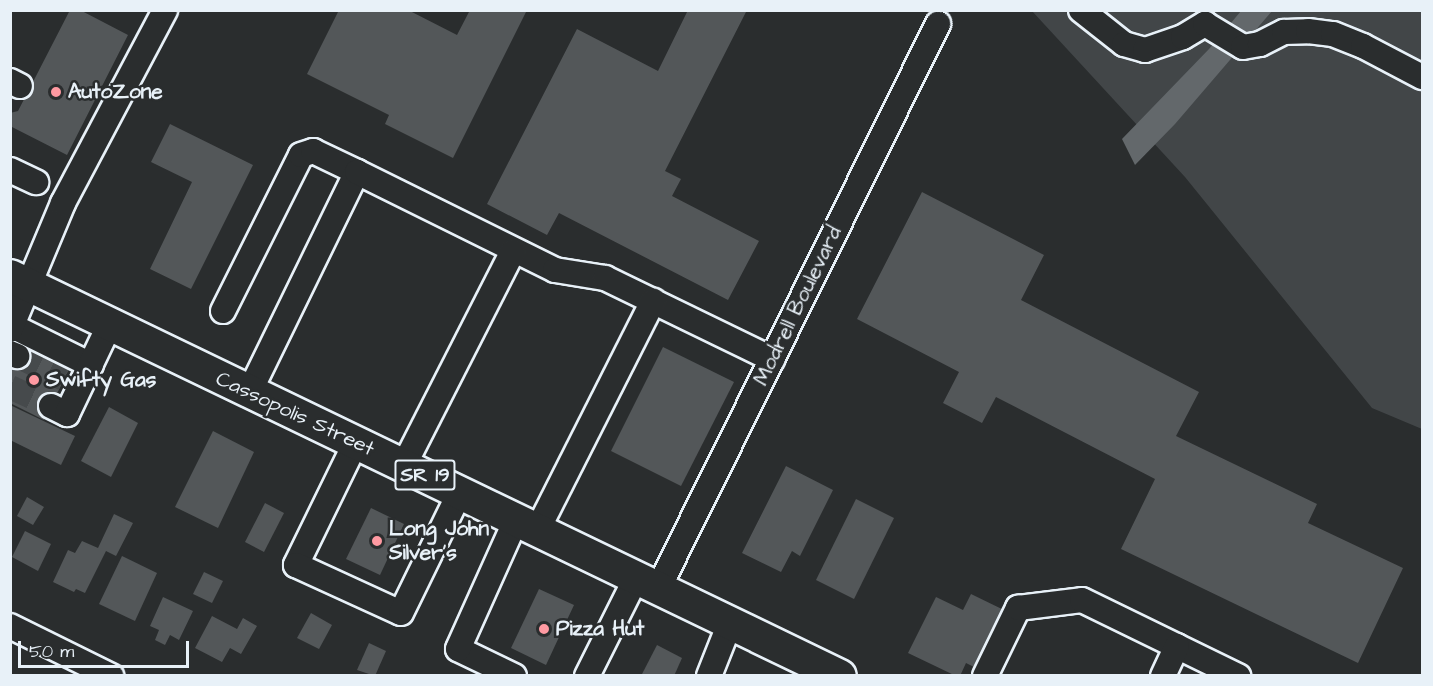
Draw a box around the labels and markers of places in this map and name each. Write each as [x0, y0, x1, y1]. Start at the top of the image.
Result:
place label: AutoZone [68, 79, 163, 105]
marker: AutoZone [49, 85, 63, 99]
place label: Swifty Gas [46, 367, 156, 393]
marker: Swifty Gas [27, 373, 41, 387]
place label: Long John Silver's [389, 516, 489, 566]
marker: Long John Silver's [370, 534, 384, 548]
place label: Pizza Hut [556, 616, 644, 642]
marker: Pizza Hut [537, 622, 551, 636]

